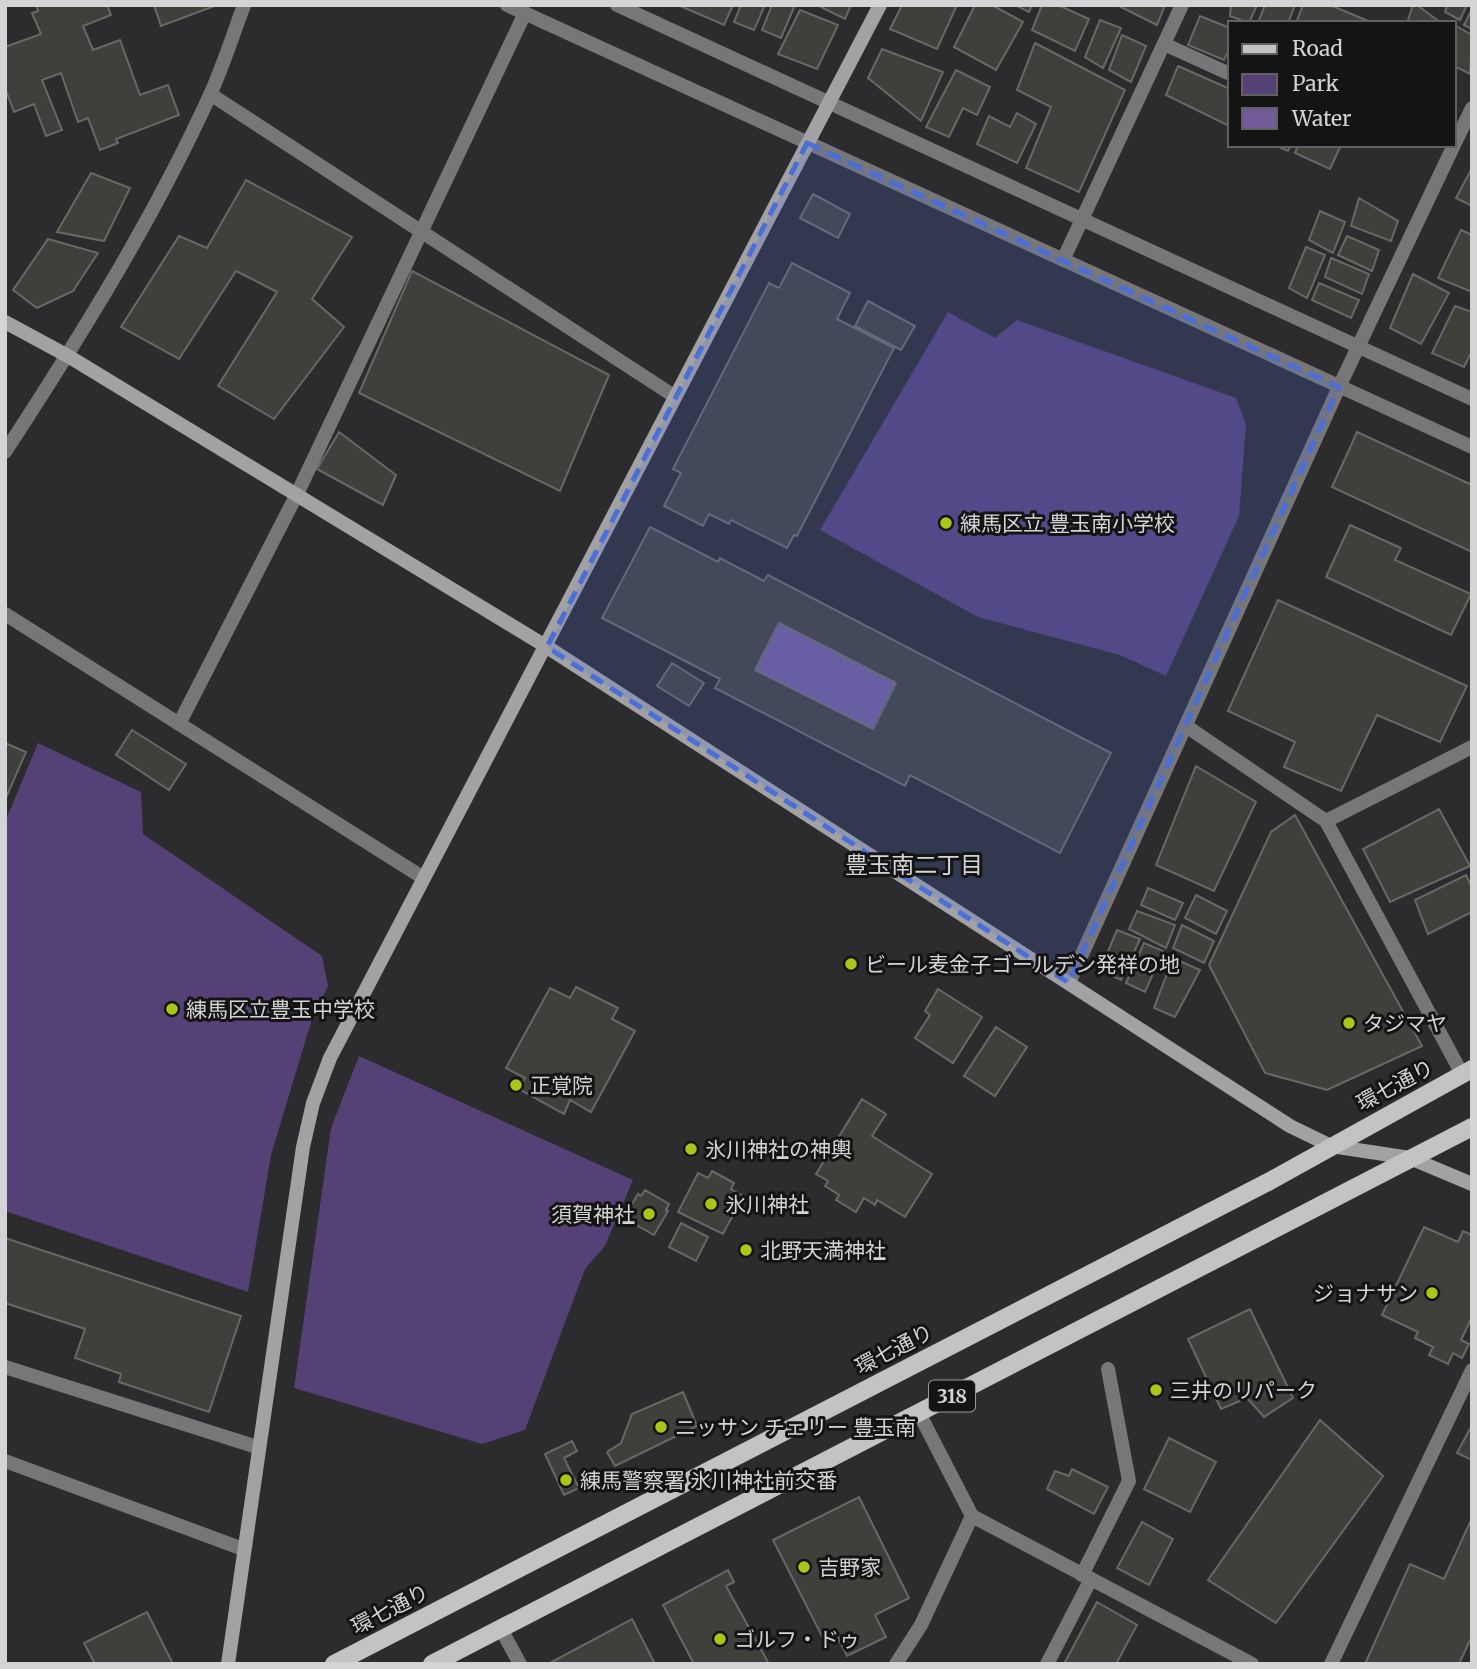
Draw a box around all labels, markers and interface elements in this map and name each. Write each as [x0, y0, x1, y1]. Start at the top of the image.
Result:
legend [1228, 21, 1456, 147]
text: Road [1292, 35, 1343, 62]
text: Park [1292, 70, 1339, 97]
text: Water [1291, 105, 1351, 132]
place label: 練馬区立 豊玉南小学校 [960, 510, 1175, 537]
marker: 練馬区立 豊玉南小学校 [938, 515, 954, 531]
district label: 豊玉南二丁目 [845, 850, 983, 879]
place label: ビール麦金子ゴールデン発祥の地 [865, 951, 1180, 978]
marker: ビール麦金子ゴールデン発祥の地 [843, 956, 859, 972]
place label: 練馬区立豊玉中学校 [186, 996, 375, 1023]
marker: 練馬区立豊玉中学校 [164, 1001, 180, 1017]
place label: タジマヤ [1363, 1010, 1447, 1037]
marker: タジマヤ [1341, 1015, 1357, 1031]
street label: 環七通り [1352, 1053, 1438, 1117]
place label: 正覚院 [530, 1072, 593, 1099]
marker: 正覚院 [508, 1077, 524, 1093]
place label: 氷川神社の神輿 [705, 1136, 852, 1163]
marker: 氷川神社の神輿 [683, 1141, 699, 1157]
place label: 氷川神社 [725, 1191, 809, 1218]
marker: 氷川神社 [703, 1196, 719, 1212]
place label: 須賀神社 [551, 1201, 635, 1228]
marker: 須賀神社 [641, 1206, 657, 1222]
place label: 北野天満神社 [760, 1237, 886, 1264]
marker: 北野天満神社 [738, 1242, 754, 1258]
place label: ジョナサン [1313, 1280, 1418, 1307]
marker: ジョナサン [1424, 1285, 1440, 1301]
street label: 環七通り [850, 1318, 938, 1380]
place label: 三井のリパーク [1170, 1377, 1317, 1404]
road number: 318 [929, 1380, 975, 1412]
marker: 三井のリパーク [1148, 1382, 1164, 1398]
place label: ニッサン チェリー 豊玉南 [675, 1414, 916, 1441]
marker: ニッサン チェリー 豊玉南 [653, 1419, 669, 1435]
place label: 練馬警察署 氷川神社前交番 [580, 1467, 837, 1494]
marker: 練馬警察署 氷川神社前交番 [558, 1472, 574, 1488]
place label: 吉野家 [818, 1554, 881, 1581]
marker: 吉野家 [796, 1559, 812, 1575]
street label: 環七通り [346, 1578, 434, 1640]
place label: ゴルフ・ドゥ [734, 1626, 860, 1653]
marker: ゴルフ・ドゥ [712, 1631, 728, 1647]

